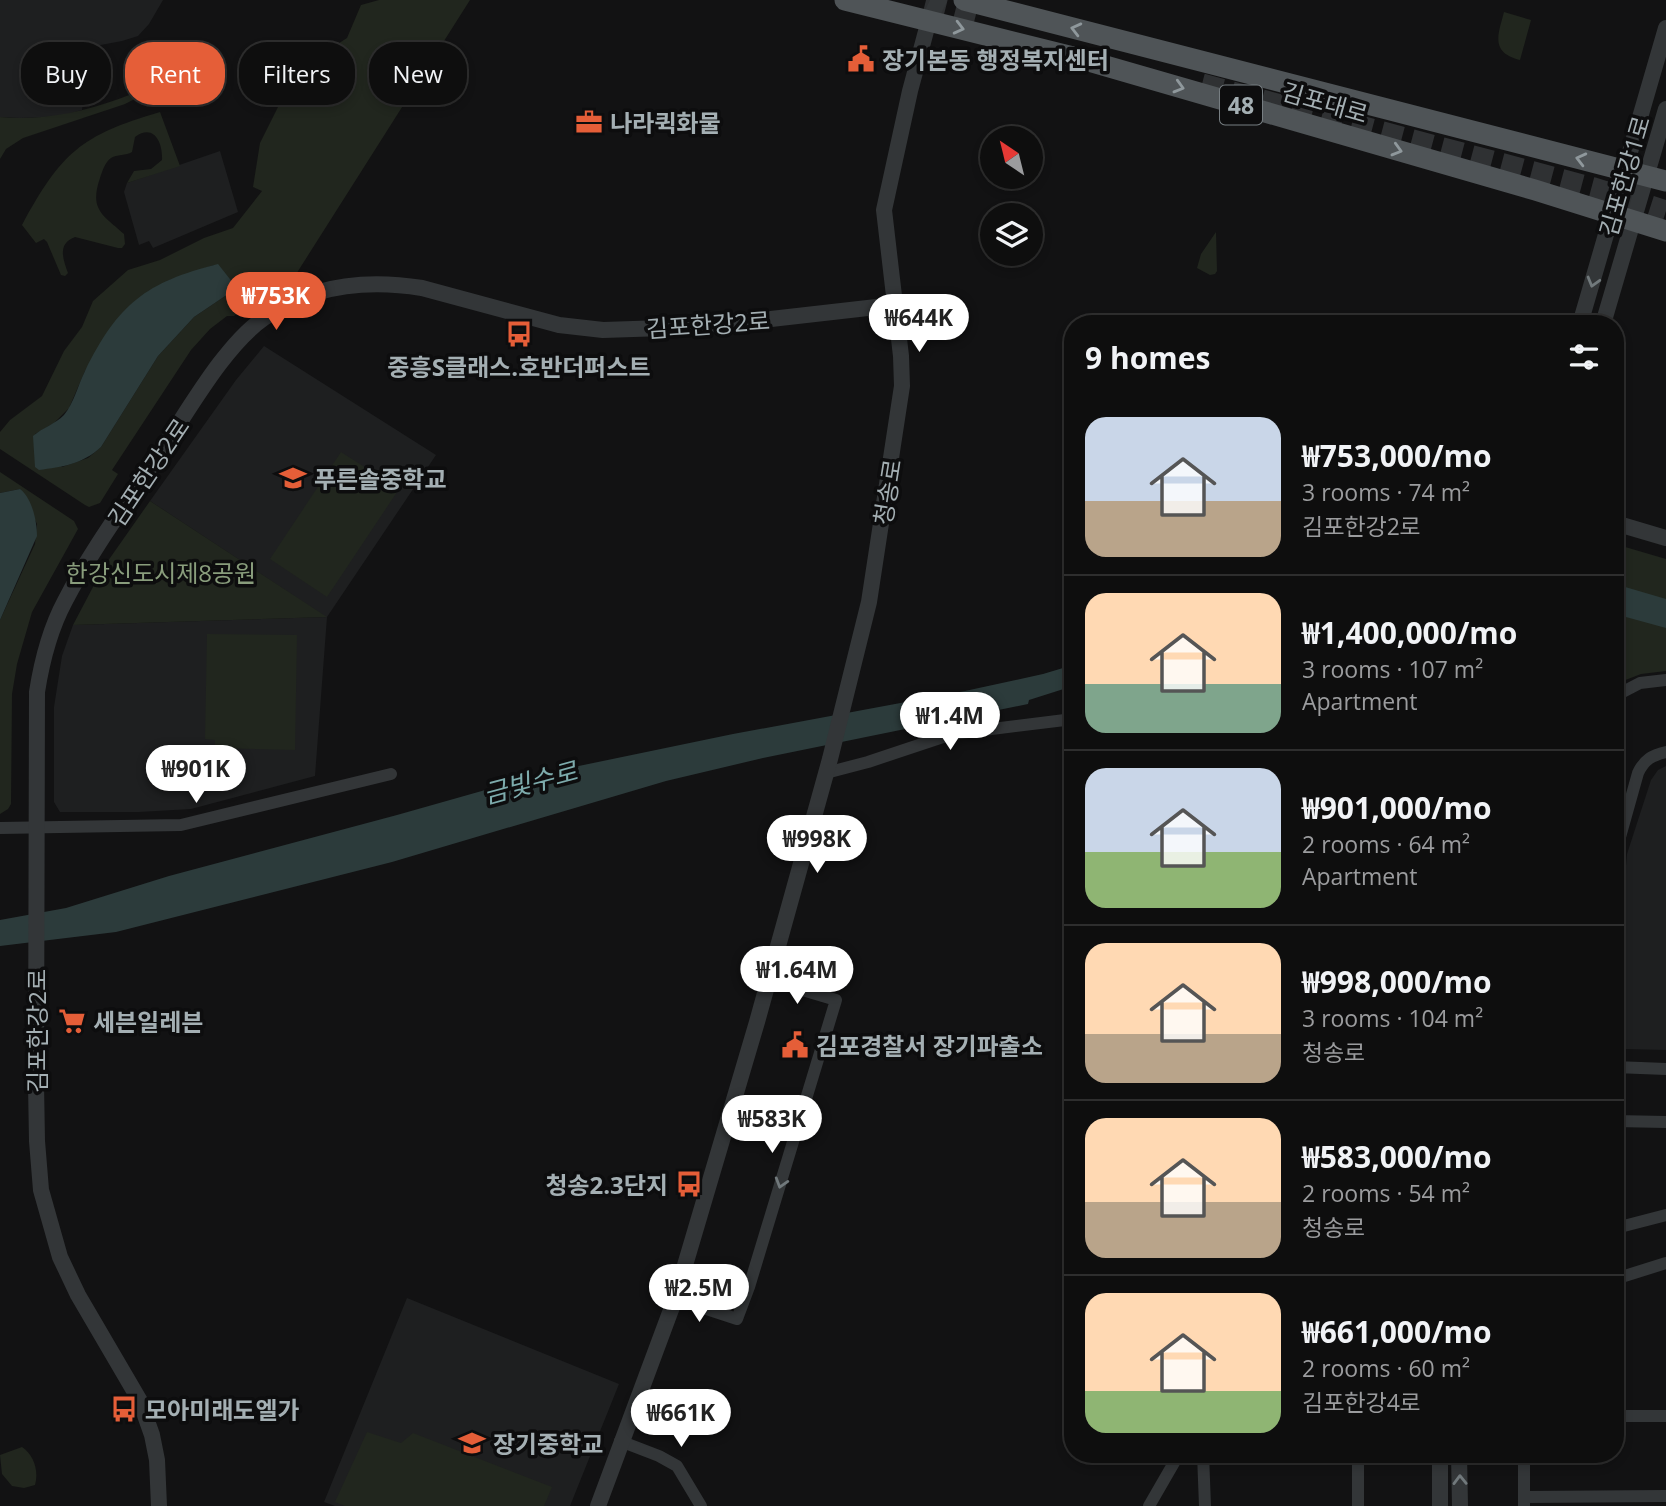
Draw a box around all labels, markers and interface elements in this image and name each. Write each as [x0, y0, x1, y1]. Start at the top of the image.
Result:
one-way arrow [953, 20, 965, 34]
one-way arrow [1071, 23, 1083, 37]
chip: Buy [21, 42, 111, 105]
chip: Rent [125, 42, 225, 105]
chip: Filters [239, 42, 355, 105]
chip: New [369, 42, 467, 105]
place label: 장기본동 행정복지센터 [882, 43, 1109, 76]
public building icon: 장기본동 행정복지센터 [846, 44, 876, 74]
street label: 김포대로 [1278, 74, 1372, 130]
one-way arrow [1172, 78, 1184, 93]
road number: 48 [1220, 86, 1262, 124]
place label: 나라퀵화물 [610, 106, 720, 139]
office icon: 나라퀵화물 [574, 107, 604, 137]
street label: 김포한강1로 [1591, 112, 1657, 240]
north arrow [980, 126, 1043, 189]
map controls [980, 126, 1043, 266]
one-way arrow [1391, 142, 1403, 156]
one-way arrow [1576, 153, 1588, 167]
button: layers [980, 203, 1043, 266]
pin: ₩753K [227, 272, 325, 332]
one-way arrow [1586, 276, 1601, 288]
text: ₩753K [242, 279, 310, 311]
pin: ₩644K [870, 294, 968, 354]
text: ₩644K [885, 301, 953, 333]
street label: 김포한강2로 [645, 303, 771, 345]
bus stop icon: 중흥S클래스.호반더퍼스트 [504, 319, 534, 349]
text: 9 homes [1085, 337, 1210, 378]
icon: filters [1565, 338, 1603, 376]
place label: 중흥S클래스.호반더퍼스트 [388, 350, 650, 383]
street label: 김포한강2로 [100, 411, 196, 533]
text: ₩753,000/mo [1302, 435, 1492, 476]
icon: home [1141, 445, 1225, 529]
street label: 청송로 [866, 457, 908, 527]
place label: 푸른솔중학교 [314, 462, 446, 495]
school or university icon: 푸른솔중학교 [278, 463, 308, 493]
text: 3 rooms · 74 m² [1302, 476, 1470, 508]
text: 김포한강2로 [1302, 510, 1421, 542]
park label: 한강신도시제8공원 [66, 556, 256, 589]
text: ₩1,400,000/mo [1302, 612, 1517, 653]
icon: home [1141, 621, 1225, 705]
text: 3 rooms · 107 m² [1302, 653, 1483, 685]
text: Apartment [1302, 685, 1418, 717]
pin: ₩1.4M [901, 692, 999, 752]
text: ₩1.4M [916, 699, 984, 731]
pin: ₩901K [147, 746, 245, 805]
text: ₩901K [162, 752, 230, 784]
water label: 금빛수로 [479, 752, 582, 812]
text: ₩901,000/mo [1302, 787, 1492, 828]
icon: home [1141, 796, 1225, 880]
pin: ₩998K [768, 816, 866, 875]
text: ₩998K [783, 822, 851, 854]
text: 2 rooms · 64 m² [1302, 828, 1470, 860]
text: Apartment [1302, 860, 1418, 892]
pin: ₩1.64M [740, 946, 854, 1006]
text: ₩1.64M [756, 953, 838, 985]
text: ₩998,000/mo [1302, 961, 1492, 1002]
street label: 김포한강2로 [20, 969, 53, 1093]
icon: home [1141, 971, 1225, 1055]
text: 3 rooms · 104 m² [1302, 1002, 1483, 1034]
place label: 세븐일레븐 [93, 1005, 203, 1038]
supermarket icon: 세븐일레븐 [57, 1006, 87, 1036]
place label: 김포경찰서 장기파출소 [816, 1029, 1043, 1062]
public building icon: 김포경찰서 장기파출소 [780, 1030, 810, 1060]
text: 청송로 [1302, 1036, 1365, 1068]
pin: ₩583K [723, 1096, 821, 1155]
text: ₩583K [738, 1102, 806, 1134]
text: ₩583,000/mo [1302, 1136, 1492, 1177]
icon: home [1141, 1146, 1225, 1230]
place label: 청송2.3단지 [545, 1168, 668, 1201]
bus stop icon: 청송2.3단지 [674, 1169, 704, 1199]
one-way arrow [774, 1177, 789, 1189]
text: 2 rooms · 54 m² [1302, 1177, 1470, 1209]
text: 청송로 [1302, 1211, 1365, 1243]
pin: ₩2.5M [650, 1264, 748, 1324]
text: ₩2.5M [665, 1271, 733, 1303]
text: ₩661,000/mo [1302, 1311, 1492, 1352]
icon: home [1141, 1321, 1225, 1405]
text: 2 rooms · 60 m² [1302, 1352, 1470, 1384]
text: 김포한강4로 [1302, 1386, 1421, 1418]
pin: ₩661K [632, 1390, 730, 1449]
place label: 모아미래도엘가 [145, 1393, 300, 1426]
bus stop icon: 모아미래도엘가 [109, 1394, 139, 1424]
text: ₩661K [647, 1396, 715, 1428]
place label: 장기중학교 [493, 1427, 603, 1460]
school or university icon: 장기중학교 [457, 1428, 487, 1458]
one-way arrow [1452, 1474, 1467, 1485]

